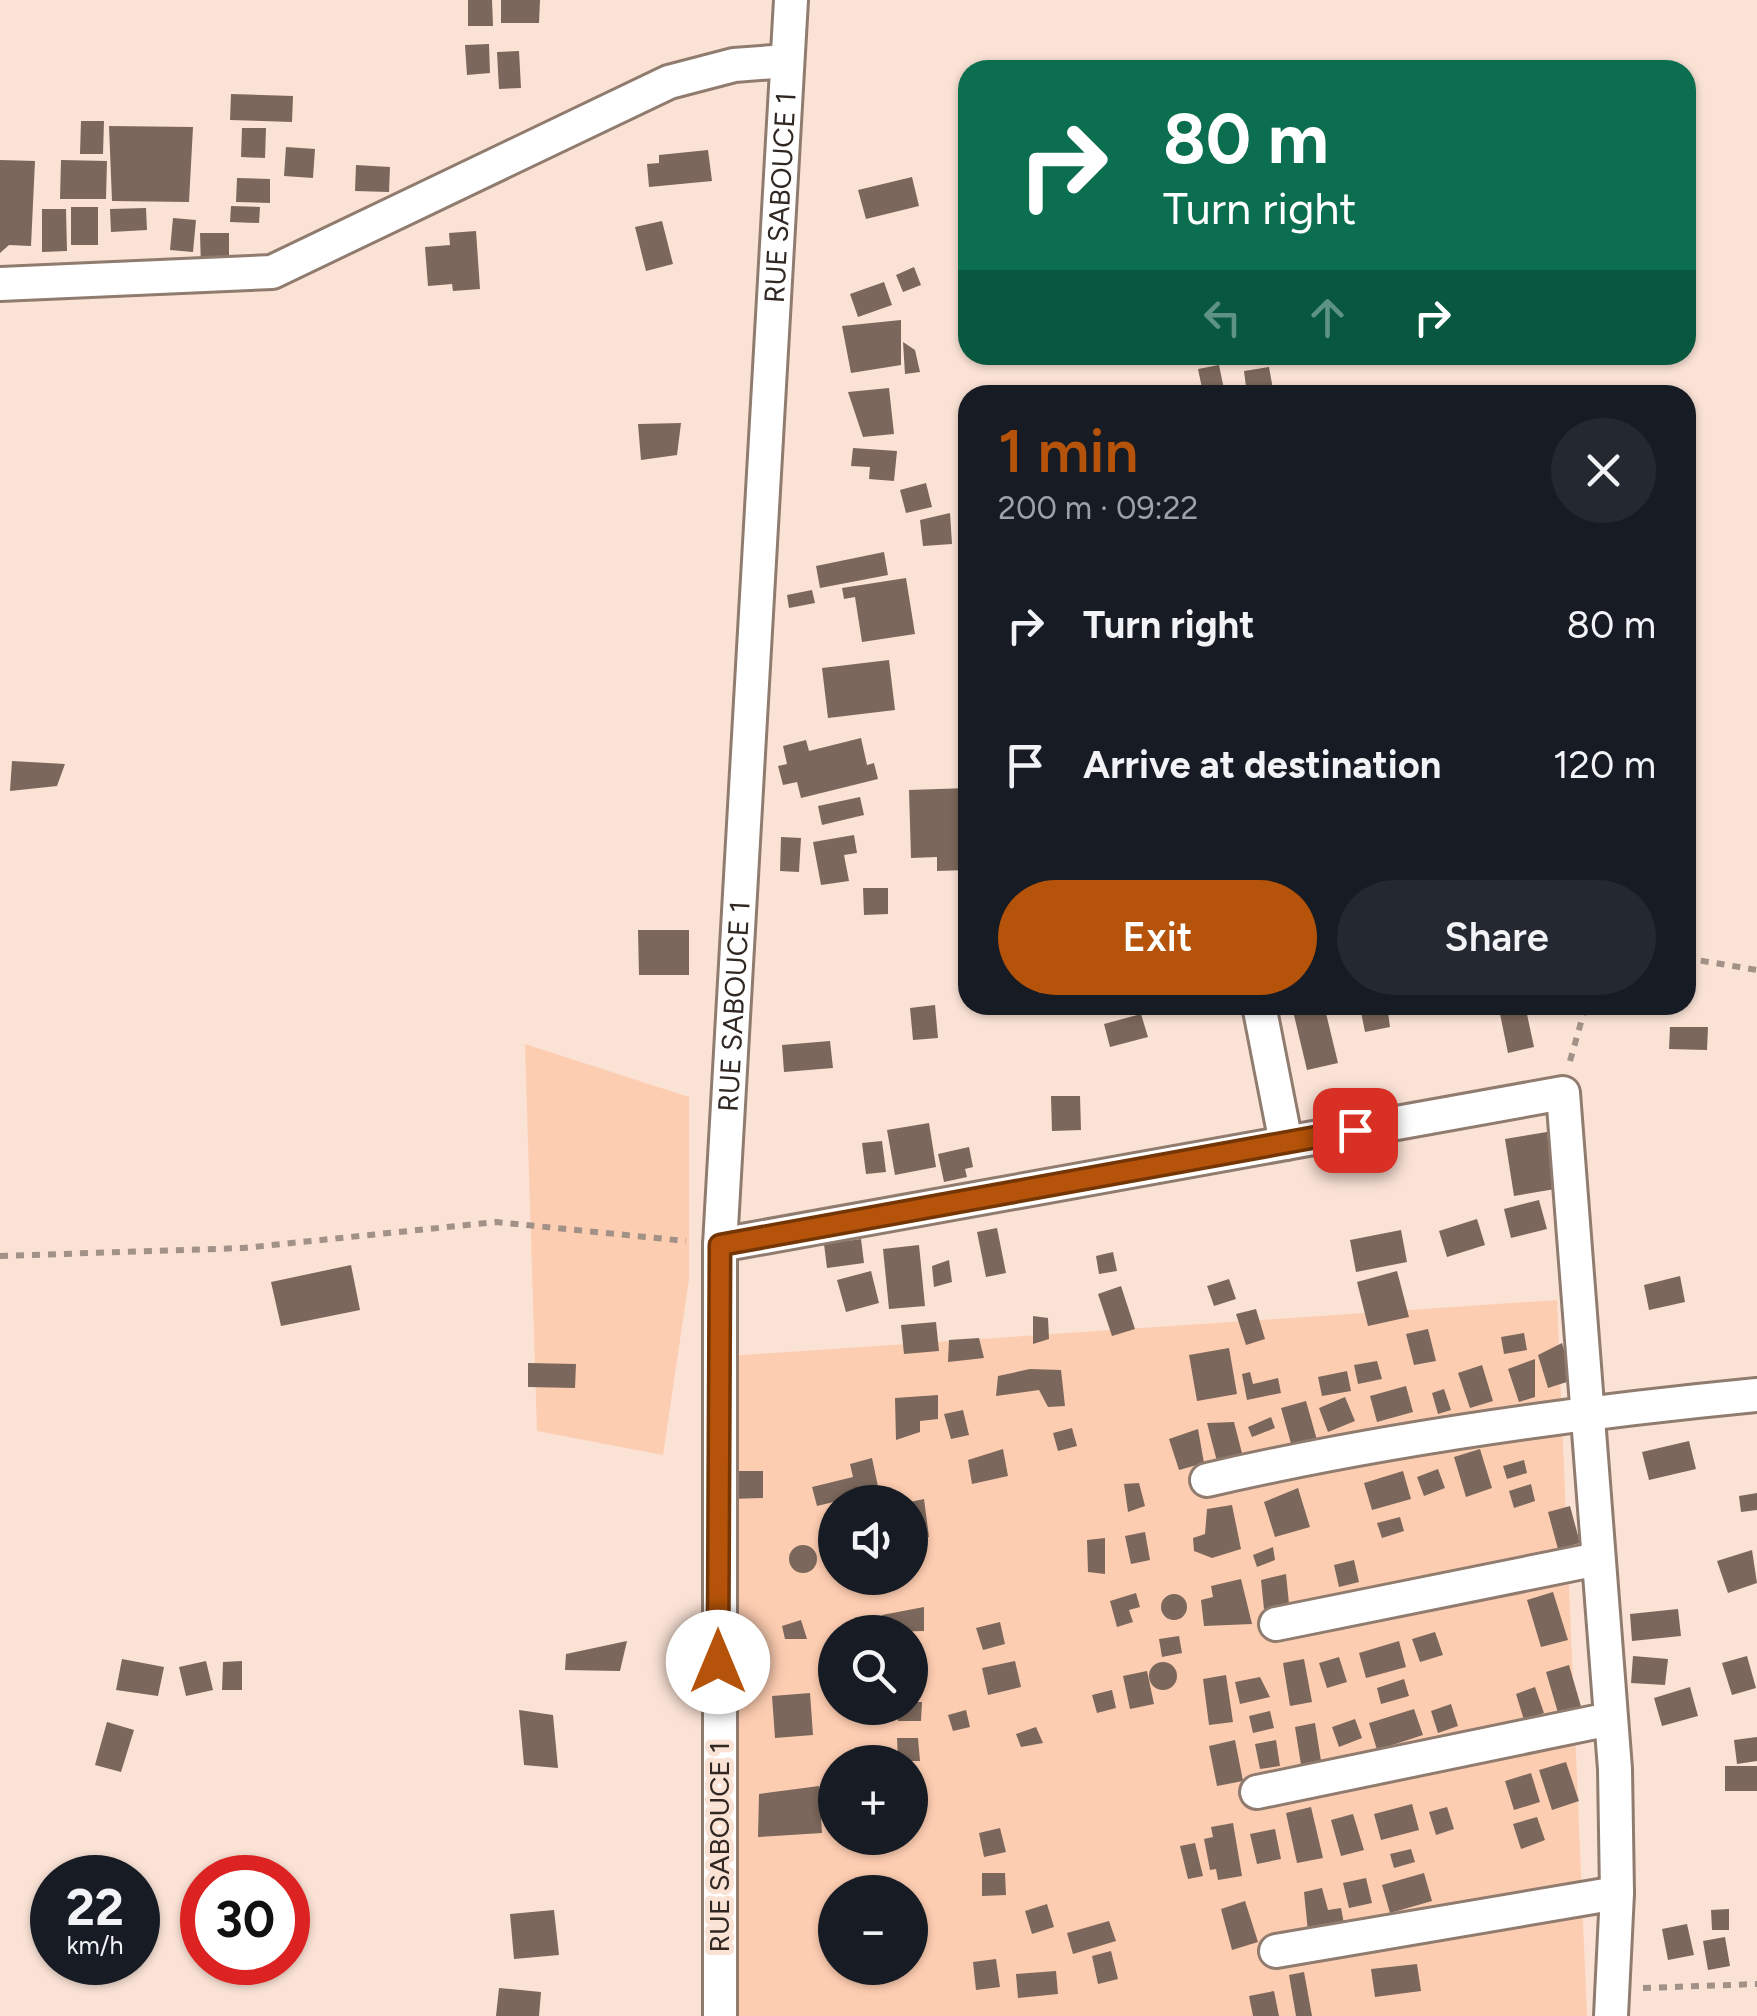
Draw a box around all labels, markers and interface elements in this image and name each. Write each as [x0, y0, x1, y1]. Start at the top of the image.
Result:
street label: RUE SABOUCE 1 [757, 91, 803, 304]
text: 80 m [1163, 96, 1329, 181]
icon: right [998, 100, 1128, 230]
text: Turn right [1163, 181, 1356, 235]
icon: left [1195, 290, 1250, 345]
icon: ahead [1300, 290, 1355, 345]
icon: right [1405, 290, 1460, 345]
text: 1 min [998, 415, 1138, 487]
button: close [1551, 418, 1656, 523]
text: 200 m · 09:22 [998, 489, 1198, 527]
icon: right [998, 598, 1053, 653]
text: Turn right [1083, 602, 1255, 648]
text: 80 m [1567, 602, 1656, 648]
icon: arrive [998, 738, 1053, 793]
text: Arrive at destination [1083, 742, 1441, 788]
text: 120 m [1553, 742, 1656, 788]
button: Exit [998, 880, 1317, 995]
button: Share [1337, 880, 1656, 995]
street label: RUE SABOUCE 1 [711, 900, 757, 1113]
pin [1313, 1088, 1398, 1173]
icon: arrive [1328, 1103, 1383, 1158]
map controls [818, 1485, 928, 1985]
button: sound [818, 1485, 928, 1595]
position arrow [666, 1610, 770, 1714]
button: search [818, 1615, 928, 1725]
street label: RUE SABOUCE 1 [702, 1742, 736, 1952]
button: + [818, 1745, 928, 1855]
speed limit sign: 30 [180, 1855, 310, 1985]
button: − [818, 1875, 928, 1985]
text: 22 [66, 1877, 124, 1938]
text: km/h [66, 1930, 124, 1960]

